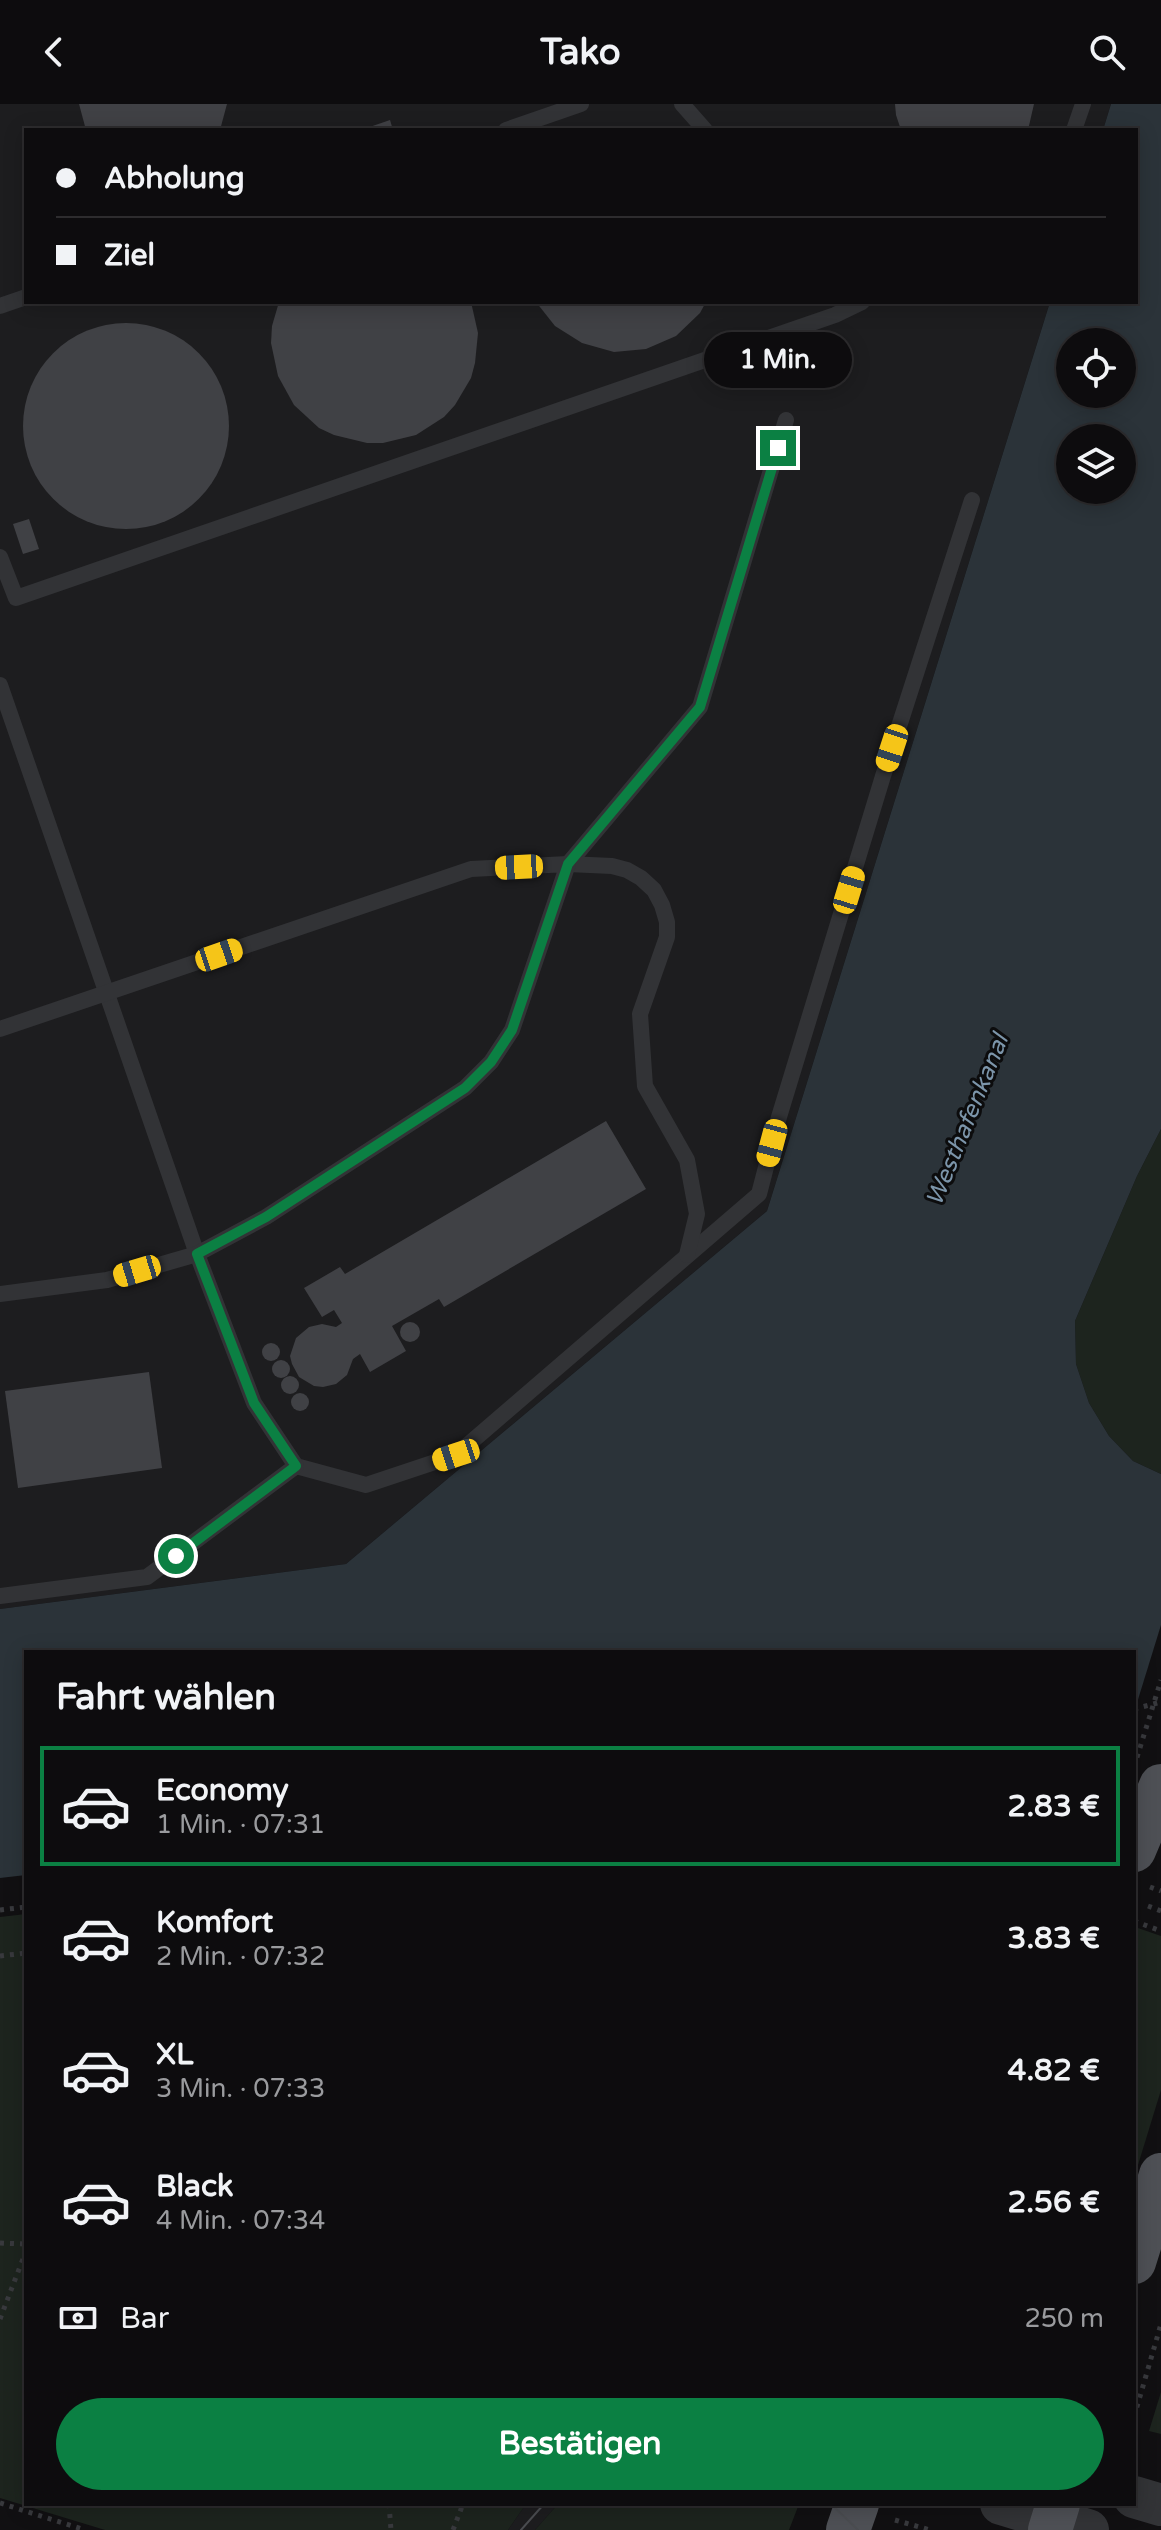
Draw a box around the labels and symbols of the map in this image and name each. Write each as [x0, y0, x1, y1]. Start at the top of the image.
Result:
callout: 1 Min. [704, 332, 852, 388]
route end [760, 430, 796, 466]
car [873, 721, 911, 775]
car [494, 854, 544, 880]
car [831, 864, 867, 916]
car [192, 936, 246, 974]
water label: Westhafenkanal [920, 1027, 1016, 1210]
car [754, 1117, 790, 1169]
car [111, 1253, 163, 1289]
car [429, 1436, 483, 1474]
route start [158, 1538, 194, 1574]

